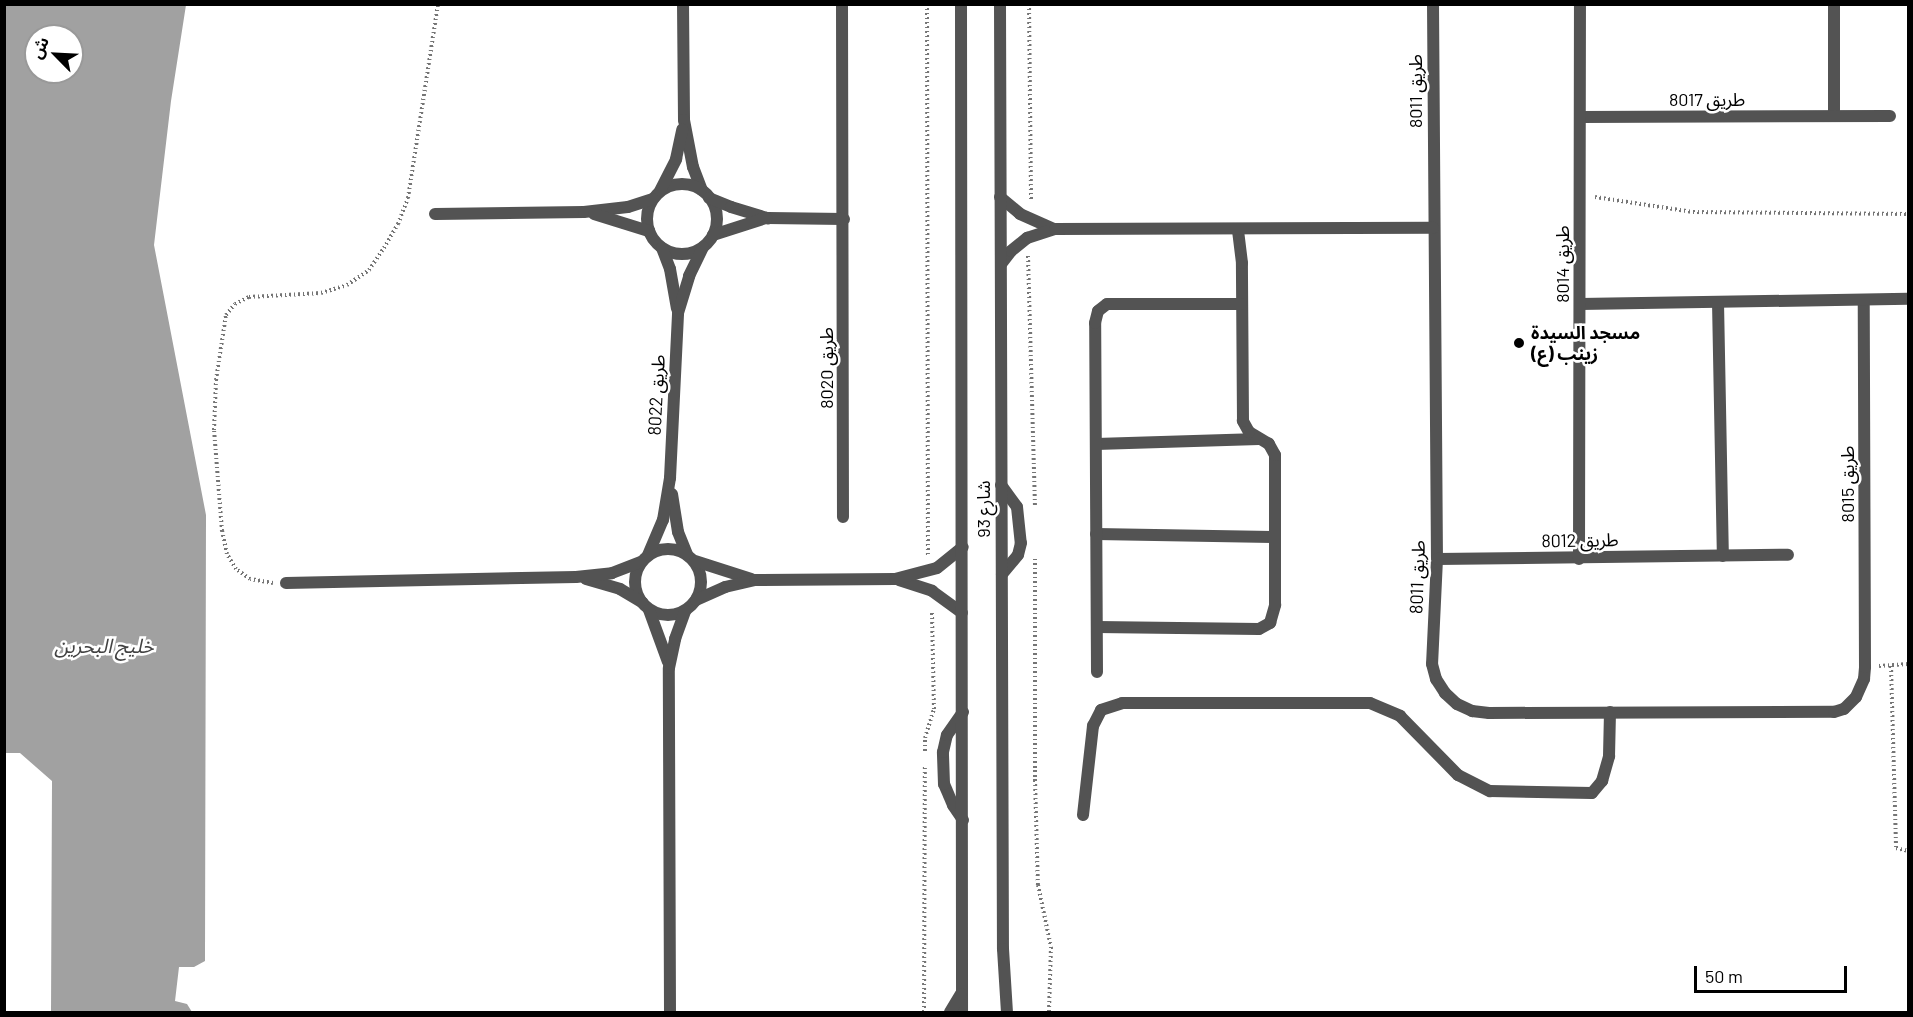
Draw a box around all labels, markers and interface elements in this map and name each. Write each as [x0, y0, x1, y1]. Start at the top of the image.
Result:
north arrow [24, 24, 84, 84]
text: ش [26, 33, 52, 61]
street label: طريق 8011 [1404, 54, 1426, 128]
street label: طريق 8017 [1669, 88, 1745, 110]
street label: طريق 8014 [1551, 225, 1573, 303]
place label: مسجد السيدة زينب (ع) [1531, 322, 1640, 364]
street label: طريق 8020 [815, 327, 837, 409]
marker: مسجد السيدة زينب (ع) [1512, 336, 1526, 350]
street label: طريق 8022 [643, 354, 669, 436]
street label: طريق 8015 [1836, 446, 1858, 522]
street label: شارع 93 [972, 480, 994, 538]
street label: طريق 8012 [1541, 529, 1619, 551]
street label: طريق 8011 [1405, 540, 1429, 614]
water label: خليج البحرين [54, 633, 154, 657]
scale bar [1697, 954, 1850, 992]
text: 50 m [1705, 965, 1743, 987]

